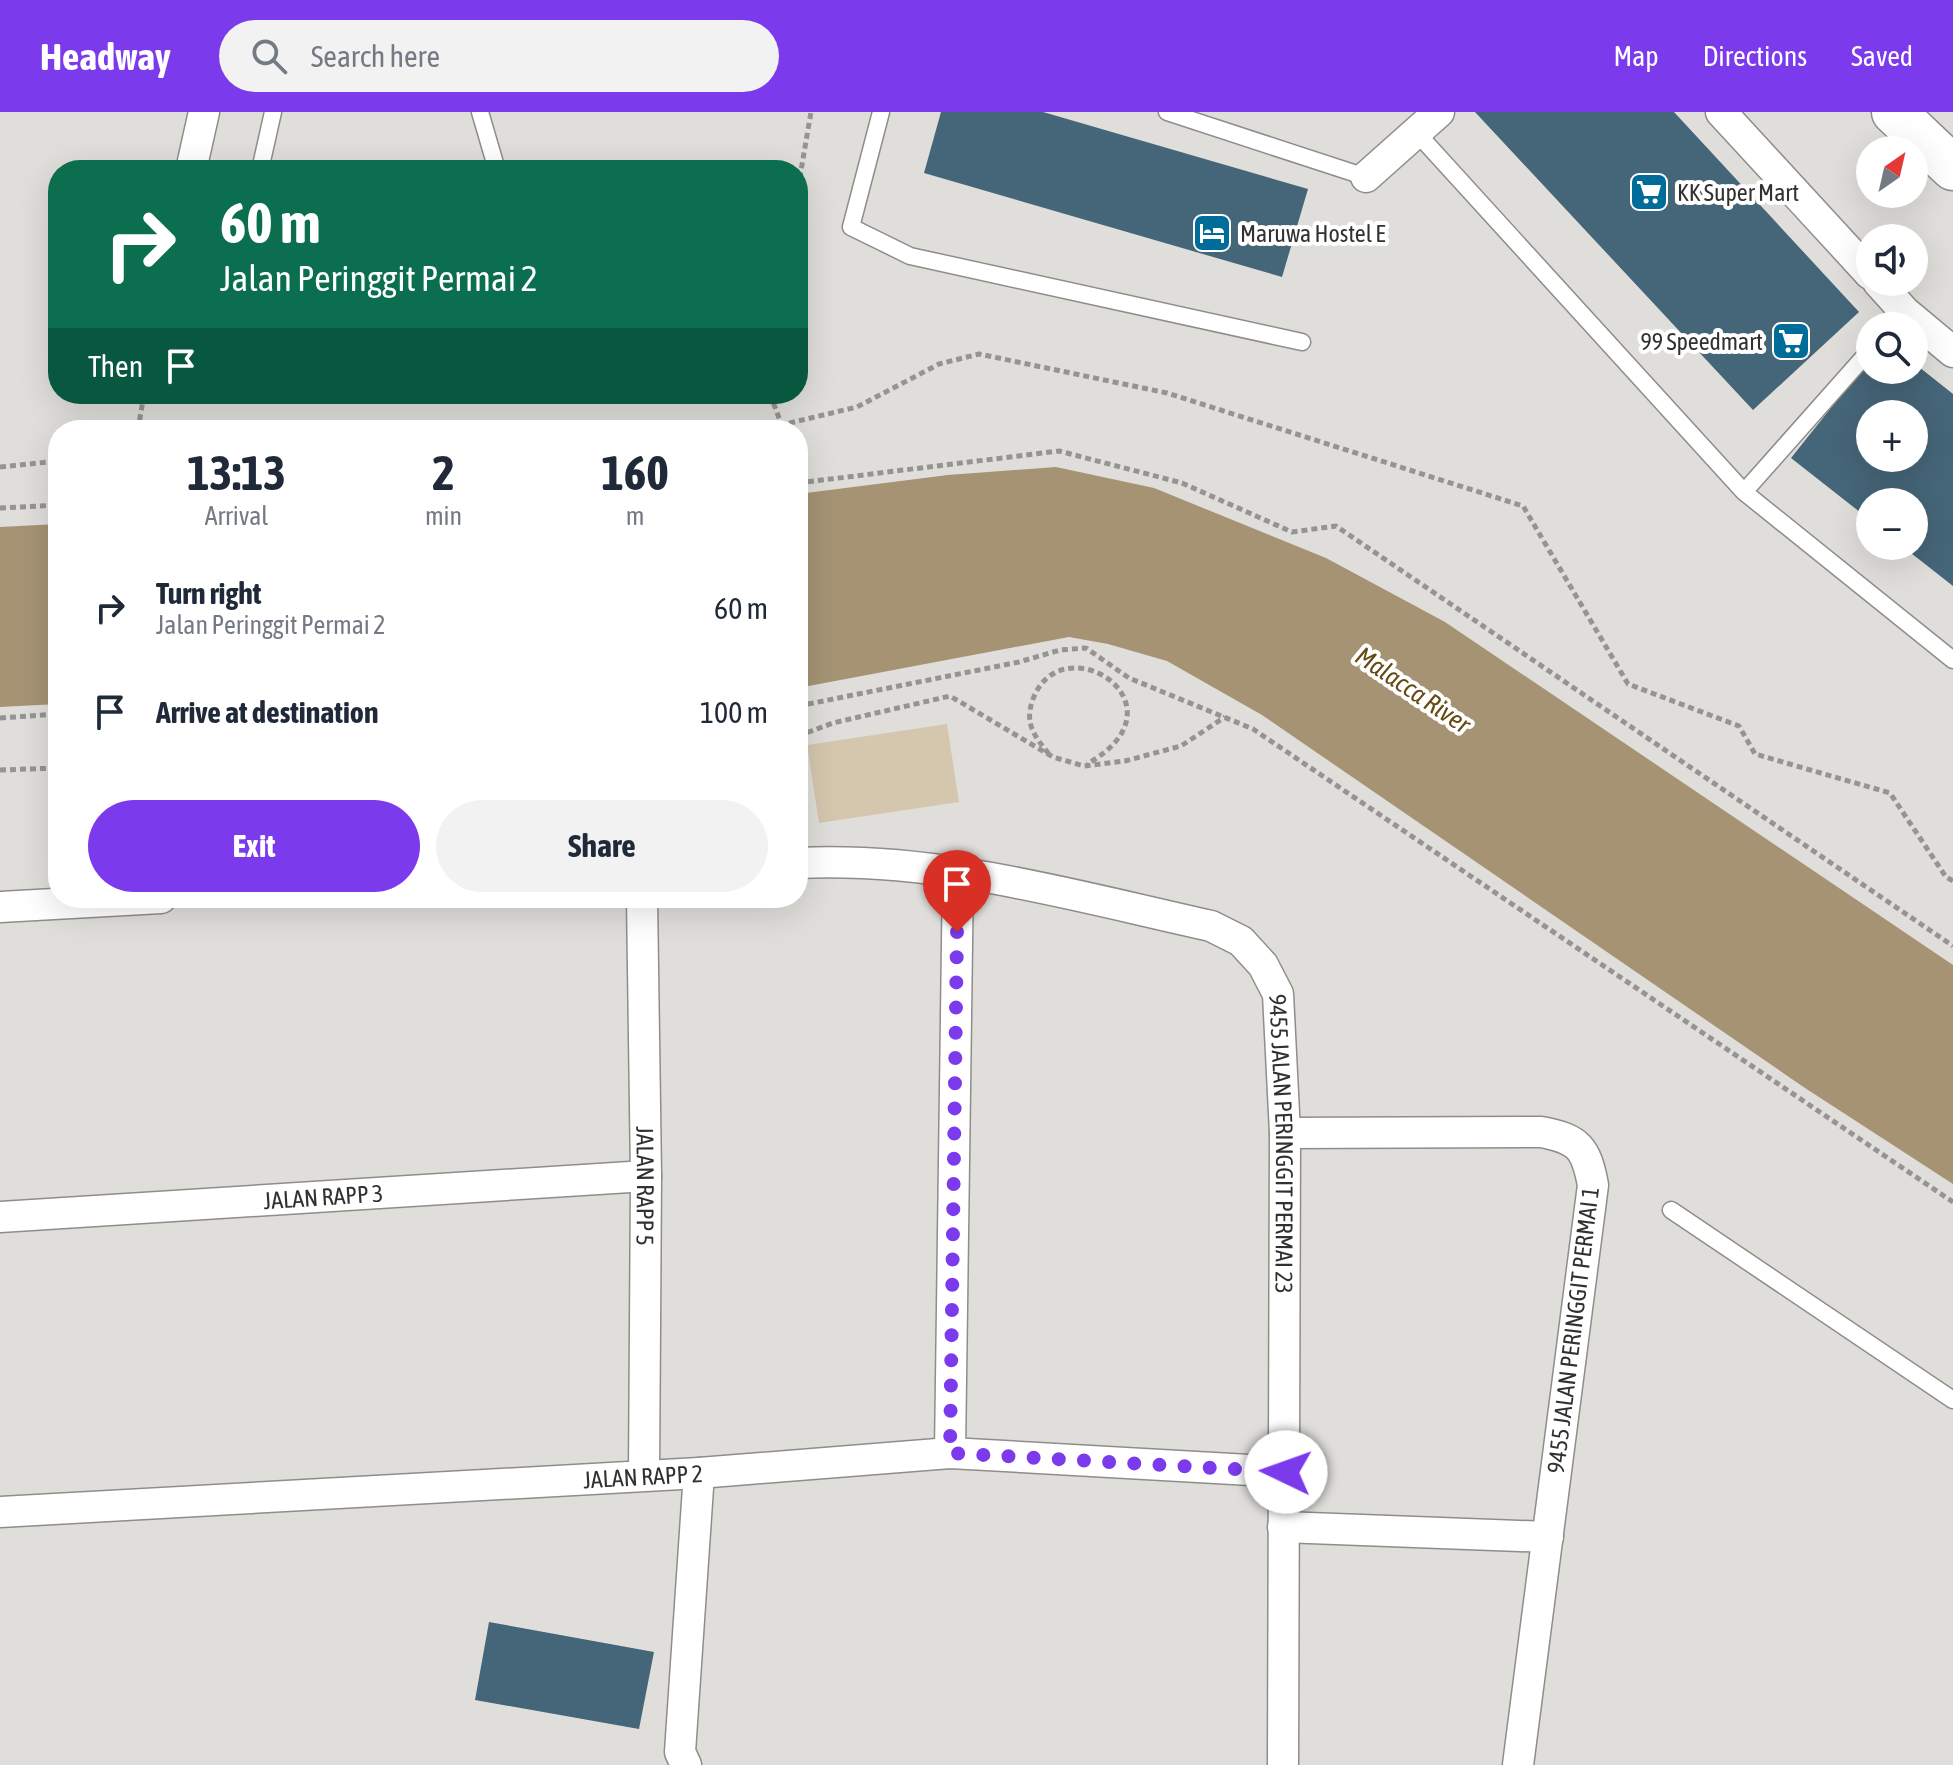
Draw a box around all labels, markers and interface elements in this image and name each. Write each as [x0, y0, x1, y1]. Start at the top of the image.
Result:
search box [219, 20, 779, 92]
icon: search [247, 34, 291, 78]
text: Headway [40, 35, 171, 78]
text: Search here [311, 39, 440, 73]
text: Map [1614, 40, 1659, 72]
text: Directions [1703, 40, 1807, 72]
text: Saved [1851, 40, 1913, 72]
north arrow [1856, 136, 1928, 208]
map controls [1856, 136, 1928, 560]
supermarket icon: KK Super Mart [1628, 171, 1670, 213]
place label: KK Super Mart [1677, 179, 1799, 206]
text: 60 m [220, 191, 321, 255]
icon: right [88, 192, 192, 296]
hotel icon: Maruwa Hostel E [1191, 212, 1233, 254]
place label: Maruwa Hostel E [1240, 220, 1386, 247]
button: sound [1856, 224, 1928, 296]
text: Jalan Peringgit Permai 2 [220, 257, 538, 299]
button: search [1856, 312, 1928, 384]
supermarket icon: 99 Speedmart [1770, 320, 1812, 362]
place label: 99 Speedmart [1641, 328, 1763, 355]
icon: arrive [159, 344, 203, 388]
text: Then [88, 349, 143, 383]
button: + [1856, 400, 1928, 472]
text: 13:13 [187, 445, 286, 500]
text: 2 [432, 445, 455, 500]
text: 160 [601, 445, 669, 500]
button: − [1856, 488, 1928, 560]
text: Arrival [205, 501, 268, 531]
text: min [425, 501, 462, 531]
text: m [626, 501, 644, 531]
text: Turn right [156, 576, 262, 610]
icon: right [88, 586, 132, 630]
text: 60 m [714, 591, 768, 625]
text: Jalan Peringgit Permai 2 [156, 610, 386, 640]
water label: Malacca River [1350, 641, 1477, 740]
icon: arrive [88, 690, 132, 734]
text: Arrive at destination [156, 695, 378, 729]
text: 100 m [700, 695, 768, 729]
button: Exit [88, 800, 420, 892]
button: Share [436, 800, 768, 892]
pin [923, 850, 991, 932]
icon: arrive [935, 862, 979, 906]
street label: 9455 JALAN PERINGGIT PERMAI 23 [1265, 993, 1299, 1294]
street label: JALAN RAPP 5 [632, 1126, 660, 1246]
street label: JALAN RAPP 3 [263, 1179, 384, 1214]
street label: 9455 JALAN PERINGGIT PERMAI 1 [1542, 1185, 1604, 1475]
position arrow [1244, 1430, 1328, 1514]
street label: JALAN RAPP 2 [582, 1459, 704, 1493]

